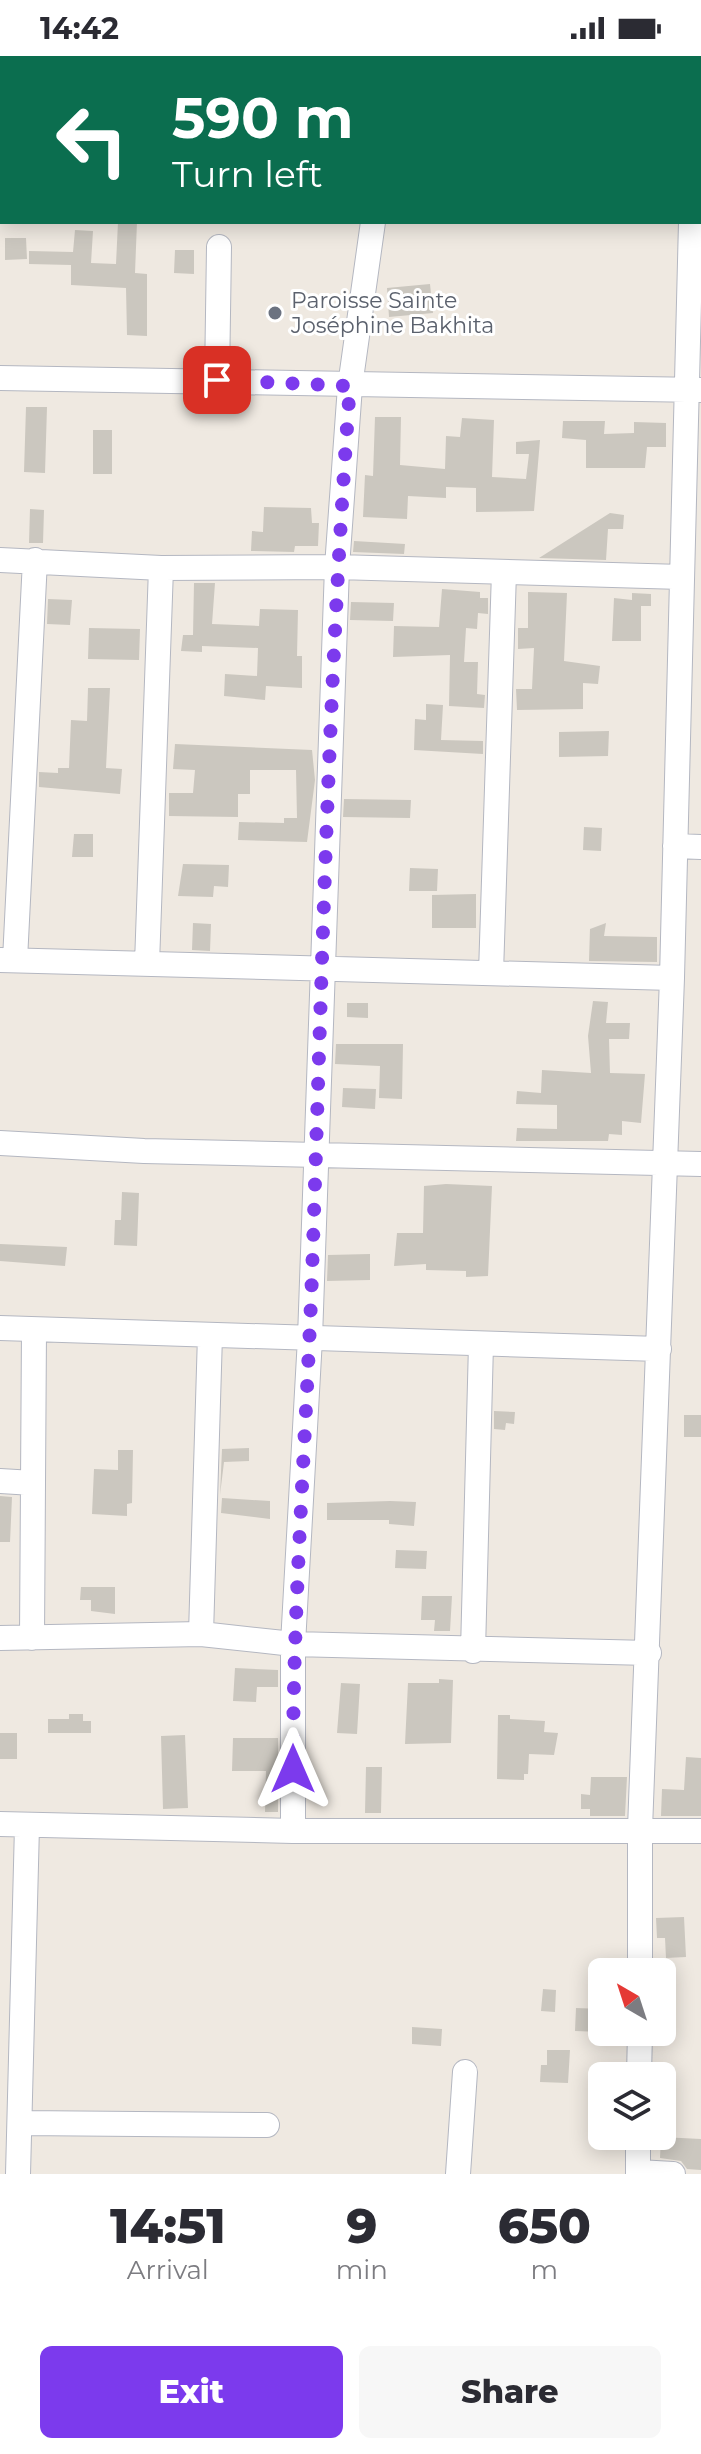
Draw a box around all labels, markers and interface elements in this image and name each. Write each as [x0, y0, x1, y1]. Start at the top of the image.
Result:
text: 14:42 [40, 10, 119, 47]
text: 590 m [172, 84, 354, 152]
icon: left [40, 88, 144, 192]
text: Turn left [172, 152, 323, 196]
place label: Paroisse Sainte Joséphine Bakhita [290, 287, 494, 339]
marker: Paroisse Sainte Joséphine Bakhita [266, 304, 284, 322]
pin [183, 346, 251, 414]
icon: arrive [195, 358, 239, 402]
position arrow [251, 1727, 335, 1811]
north arrow [588, 1958, 676, 2046]
map controls [588, 1958, 676, 2150]
button: layers [588, 2062, 676, 2150]
text: 14:51 [110, 2197, 226, 2255]
text: 9 [346, 2197, 377, 2255]
text: 650 [498, 2197, 591, 2255]
text: Arrival [127, 2254, 209, 2286]
text: min [336, 2254, 388, 2286]
text: m [531, 2254, 558, 2286]
button: Exit [40, 2346, 343, 2438]
button: Share [359, 2346, 661, 2438]

